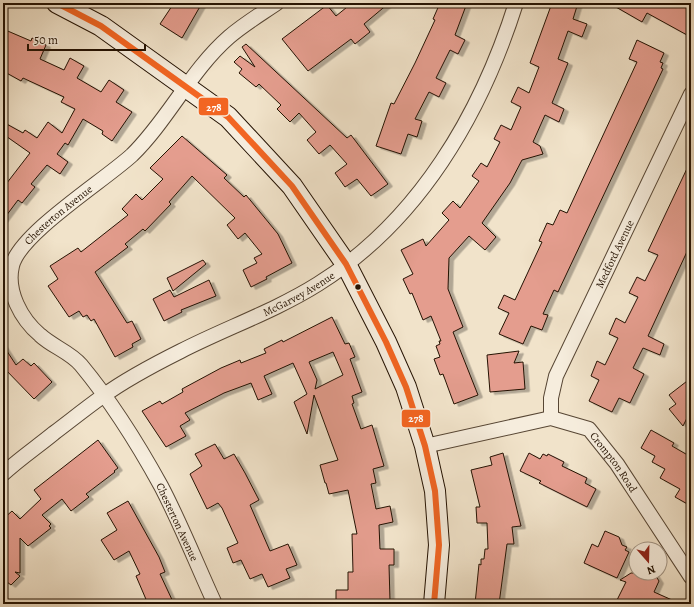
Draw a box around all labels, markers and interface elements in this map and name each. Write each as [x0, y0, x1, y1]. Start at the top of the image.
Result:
scale bar [28, 26, 145, 52]
text: 50 m [34, 32, 58, 48]
line badge: 278 [198, 97, 229, 116]
text: 278 [206, 100, 222, 115]
street label: Chesterton Avenue [21, 181, 95, 248]
street label: Medford Avenue [592, 217, 637, 290]
street label: McGarvey Avenue [260, 268, 338, 320]
unlabelled marker [353, 282, 363, 292]
line badge: 278 [401, 409, 431, 428]
text: 278 [408, 411, 424, 426]
street label: Crompton Road [587, 429, 641, 495]
street label: Chesterton Avenue [152, 480, 202, 564]
north arrow [628, 541, 668, 581]
text: N [645, 562, 658, 578]

